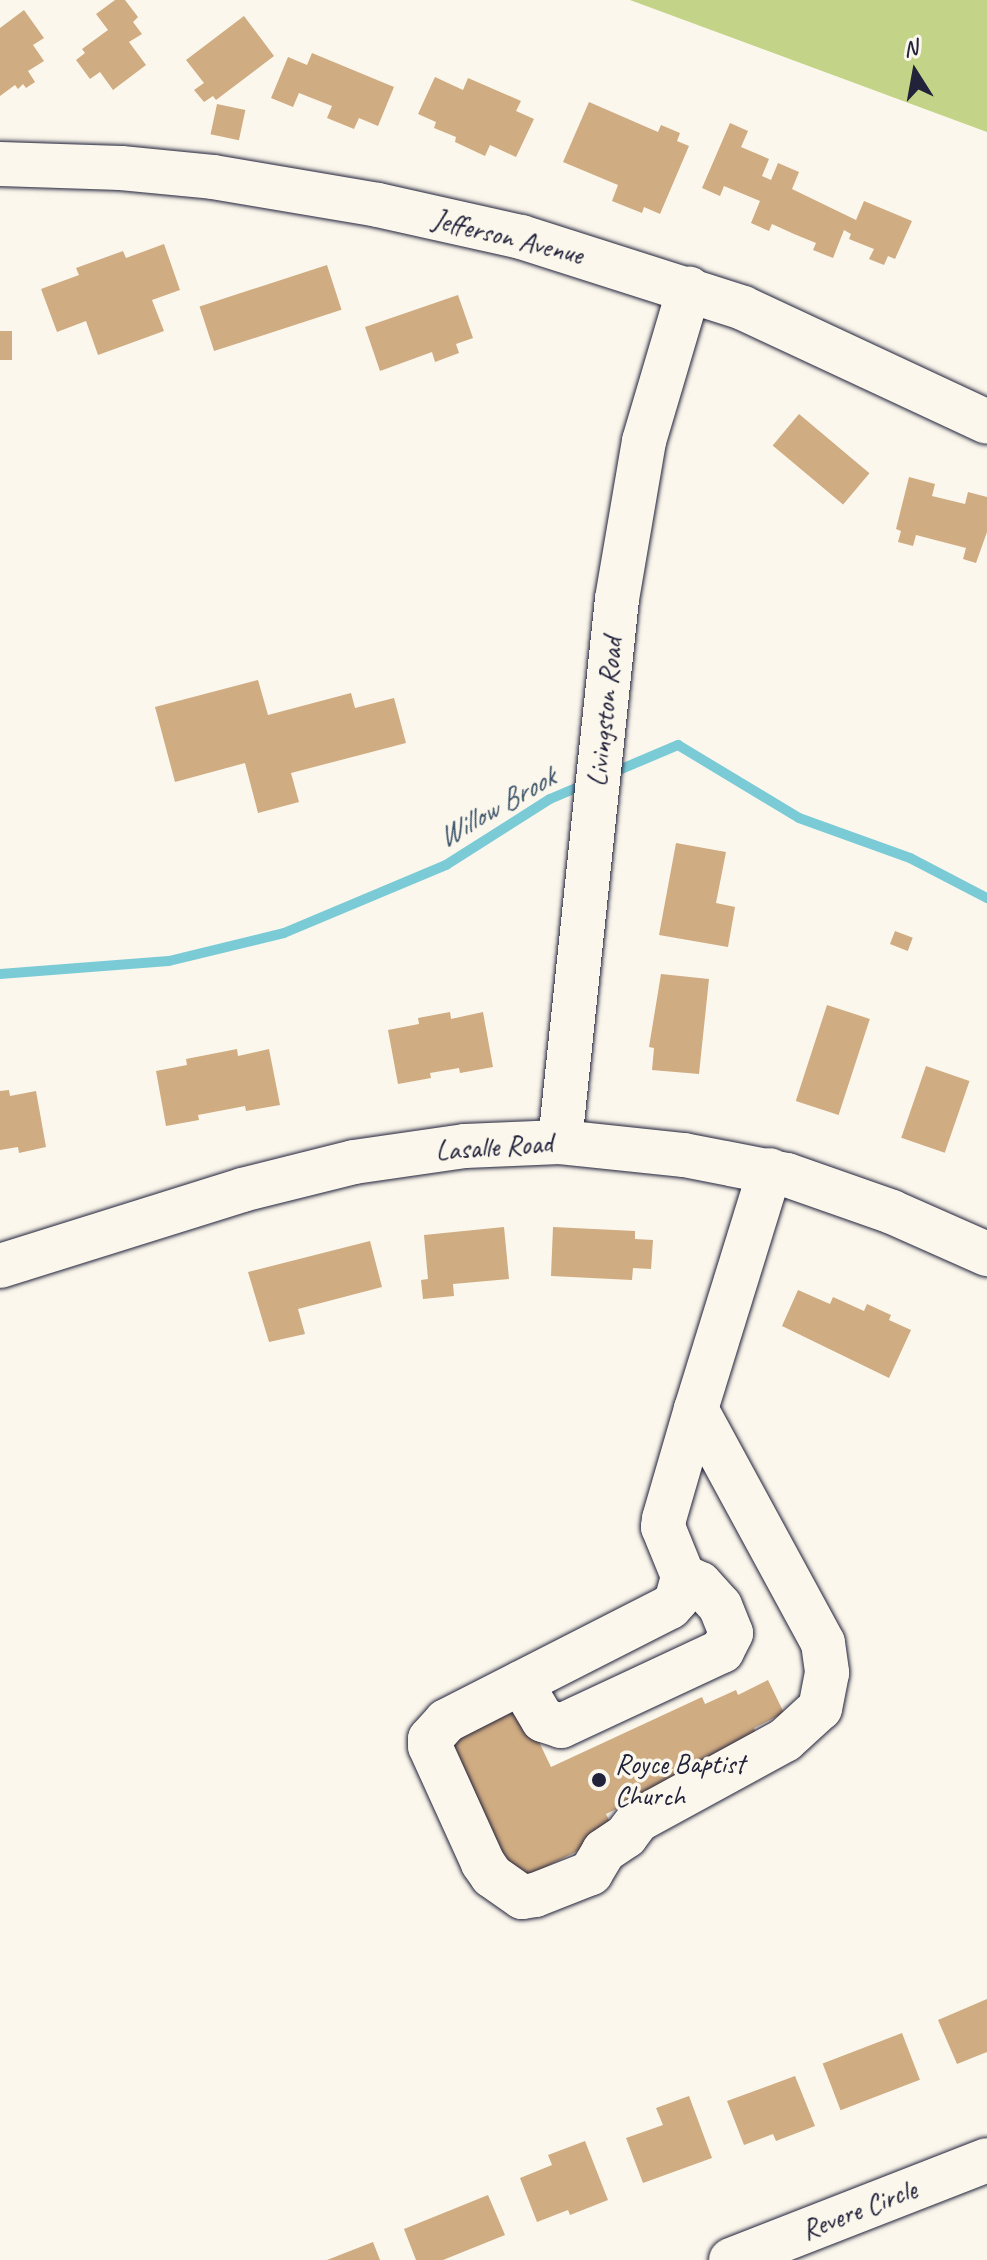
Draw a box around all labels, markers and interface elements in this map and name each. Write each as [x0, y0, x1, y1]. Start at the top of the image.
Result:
north arrow [875, 32, 955, 112]
text: N [901, 33, 920, 63]
street label: Jefferson Avenue [429, 202, 587, 272]
street label: Livingston Road [580, 636, 630, 788]
water label: Willow Brook [431, 759, 561, 855]
street label: Lasalle Road [434, 1126, 554, 1168]
place label: Royce Baptist Church [615, 1747, 745, 1813]
marker: Royce Baptist Church [590, 1771, 608, 1789]
street label: Revere Circle [797, 2173, 921, 2247]

